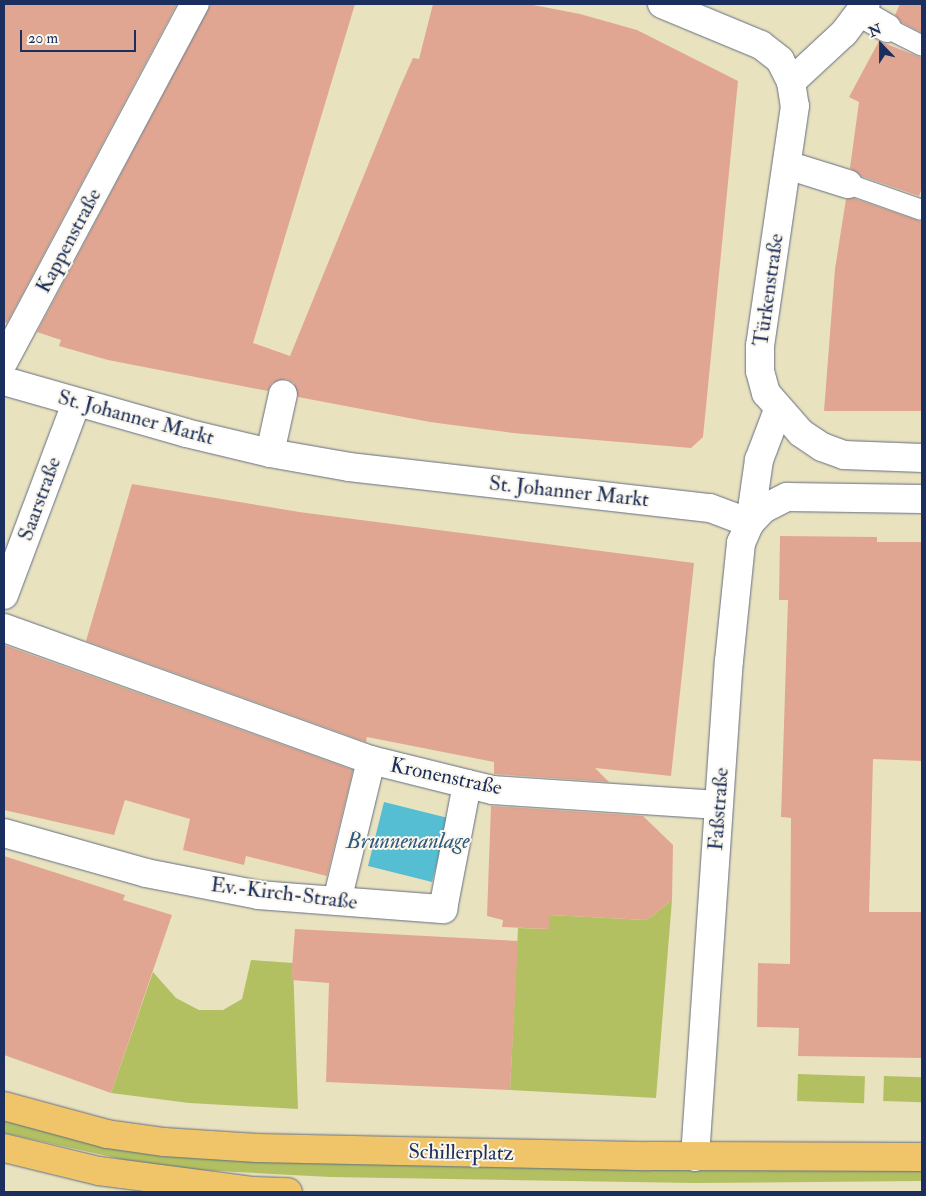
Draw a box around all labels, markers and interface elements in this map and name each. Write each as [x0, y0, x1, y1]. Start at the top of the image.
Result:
scale bar [22, 20, 139, 52]
north arrow [856, 20, 906, 70]
text: N [866, 20, 884, 41]
text: 20 m [28, 29, 58, 48]
street label: Kappenstraße [31, 184, 107, 298]
street label: Türkenstraße [749, 232, 789, 348]
street label: St. Johanner Markt [55, 385, 217, 451]
street label: Saarstraße [13, 454, 67, 544]
street label: St. Johanner Markt [488, 471, 650, 513]
street label: Kronenstraße [388, 753, 504, 801]
street label: Faßstraße [704, 767, 734, 851]
water label: Brunnenanlage [346, 829, 470, 855]
street label: Ev.-Kirch-Straße [209, 873, 359, 915]
street label: Schillerplatz [408, 1139, 514, 1167]

